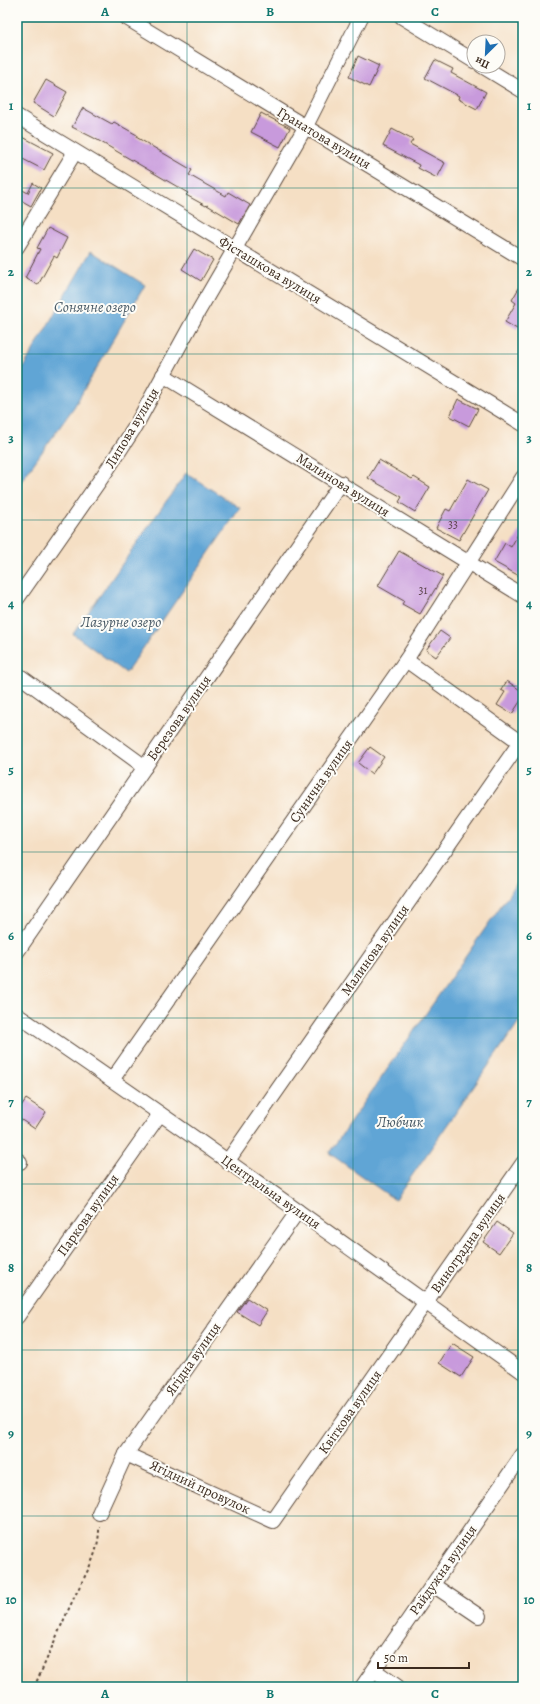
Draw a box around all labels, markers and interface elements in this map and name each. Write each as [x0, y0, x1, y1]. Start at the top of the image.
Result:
text: A [100, 3, 110, 20]
text: B [266, 3, 274, 20]
text: C [431, 3, 439, 20]
north arrow [466, 34, 506, 74]
text: Пн [472, 53, 492, 72]
text: 1 [9, 97, 14, 114]
text: 1 [527, 97, 532, 114]
street label: Гранатова вулиця [273, 102, 375, 174]
street label: Фісташкова вулиця [215, 232, 325, 308]
text: 2 [8, 263, 15, 280]
text: 2 [526, 263, 533, 280]
water label: Сонячне озеро [54, 297, 136, 317]
street label: Липова вулиця [100, 384, 164, 472]
text: 3 [8, 429, 14, 446]
text: 3 [526, 429, 532, 446]
street label: Малинова вулиця [293, 449, 394, 522]
house number: 33 [448, 516, 458, 532]
house number: 31 [418, 582, 428, 598]
text: 4 [8, 595, 14, 612]
text: 4 [526, 595, 532, 612]
water label: Лазурне озеро [80, 612, 161, 632]
street label: Березова вулиця [142, 671, 216, 764]
street label: Сунична вулиця [285, 735, 357, 827]
text: 5 [8, 761, 14, 778]
text: 5 [526, 761, 532, 778]
street label: Малинова вулиця [336, 900, 414, 999]
text: 6 [8, 927, 14, 944]
text: 6 [526, 927, 532, 944]
text: 7 [8, 1093, 14, 1110]
text: 7 [526, 1093, 532, 1110]
water label: Любчик [376, 1112, 424, 1132]
street label: Центральна вулиця [217, 1150, 325, 1234]
street label: Паркова вулиця [53, 1170, 123, 1260]
street label: Виноградна вулиця [426, 1189, 510, 1297]
text: 8 [8, 1259, 14, 1276]
text: 8 [526, 1259, 532, 1276]
street label: Ягідна вулиця [161, 1318, 225, 1399]
street label: Квіткова вулиця [314, 1366, 386, 1458]
text: 9 [8, 1425, 14, 1442]
text: 9 [526, 1425, 532, 1442]
street label: Ягідний провулок [147, 1455, 253, 1519]
street label: Райдужна вулиця [405, 1521, 481, 1619]
text: 10 [5, 1591, 17, 1608]
text: 10 [523, 1591, 535, 1608]
scale bar [378, 1644, 469, 1670]
text: 50 m [384, 1650, 408, 1666]
text: A [100, 1685, 110, 1702]
text: B [266, 1685, 274, 1702]
text: C [431, 1685, 439, 1702]

